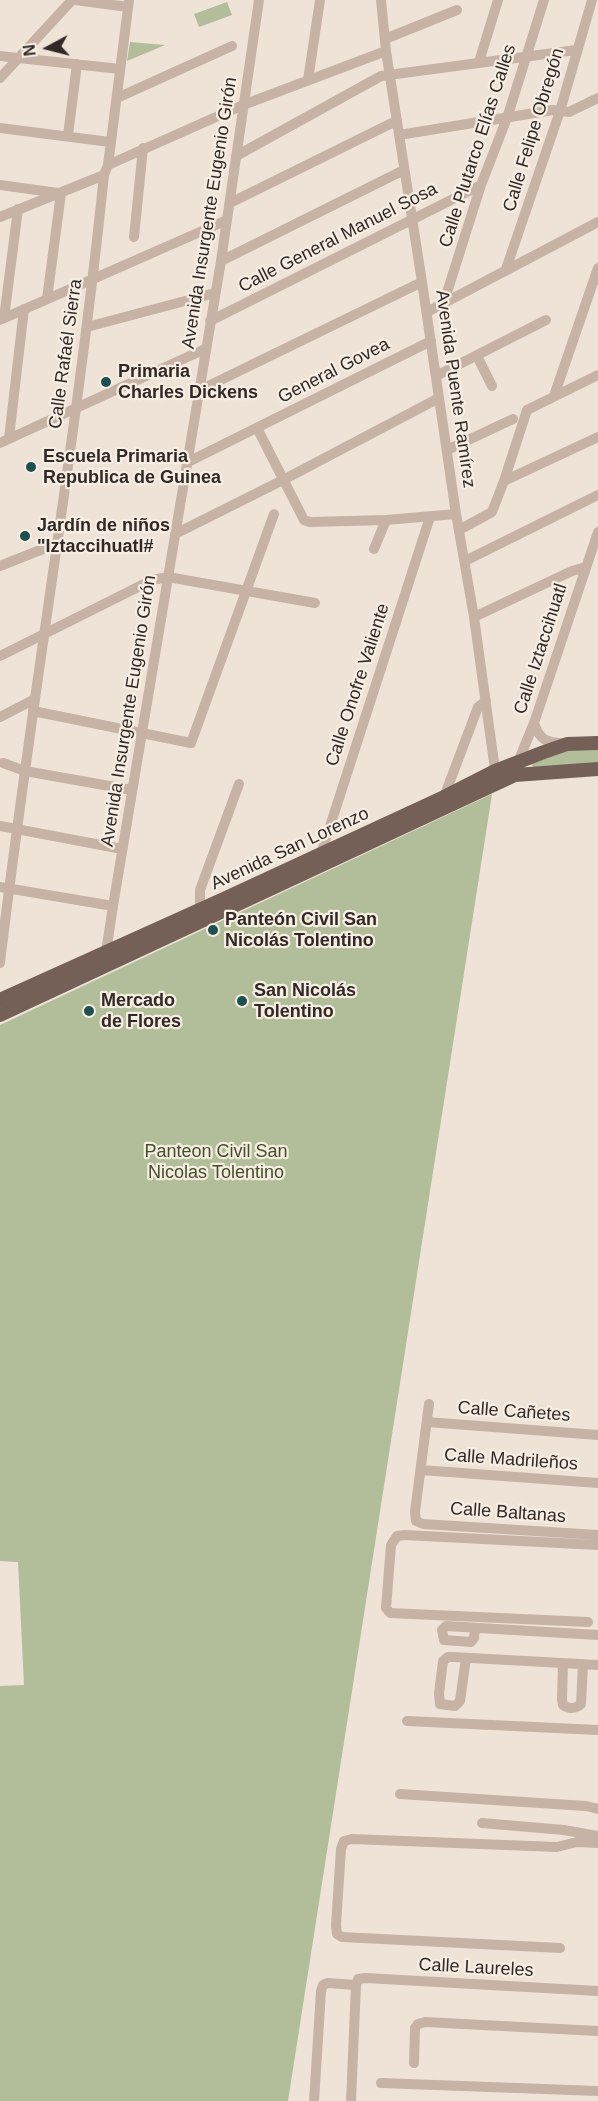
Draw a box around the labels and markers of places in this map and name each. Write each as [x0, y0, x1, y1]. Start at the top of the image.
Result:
place label: Primaria Charles Dickens [118, 361, 258, 404]
marker: Primaria Charles Dickens [99, 375, 113, 389]
place label: Escuela Primaria Republica de Guinea [43, 446, 221, 488]
marker: Escuela Primaria Republica de Guinea [24, 460, 38, 474]
place label: Jardín de niños "Iztaccihuatl# [37, 515, 170, 558]
marker: Jardín de niños "Iztaccihuatl# [18, 529, 32, 543]
place label: Panteón Civil San Nicolás Tolentino [225, 909, 377, 952]
marker: Panteón Civil San Nicolás Tolentino [206, 923, 220, 937]
place label: San Nicolás Tolentino [254, 980, 356, 1022]
place label: Mercado de Flores [101, 990, 181, 1032]
marker: San Nicolás Tolentino [235, 994, 249, 1008]
marker: Mercado de Flores [82, 1004, 96, 1018]

